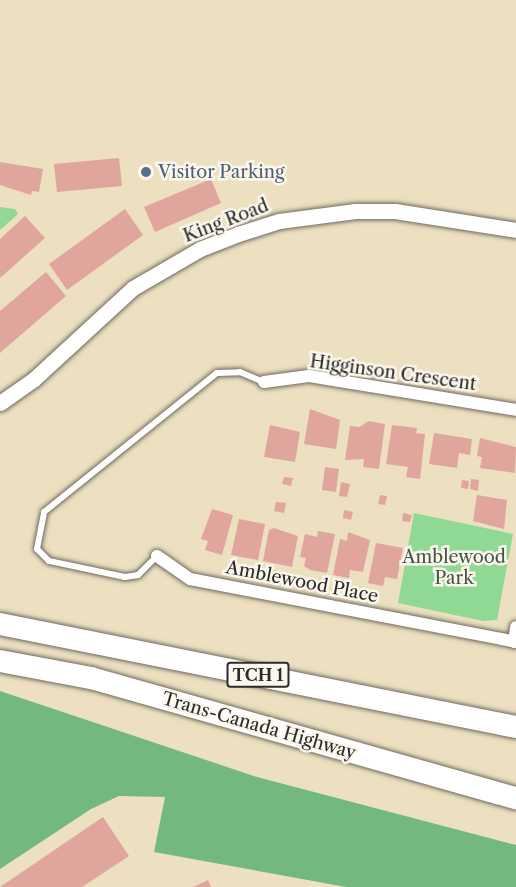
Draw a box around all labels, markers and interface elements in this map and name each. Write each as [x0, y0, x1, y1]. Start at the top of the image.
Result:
place label: Visitor Parking [158, 161, 285, 183]
marker: Visitor Parking [139, 165, 153, 179]
street label: King Road [180, 195, 272, 247]
street label: Higginson Crescent [308, 351, 478, 395]
park label: Amblewood Park [402, 547, 506, 590]
street label: Amblewood Place [224, 557, 380, 607]
road number: TCH 1 [225, 662, 291, 688]
street label: Trans-Canada Highway [160, 688, 358, 764]

